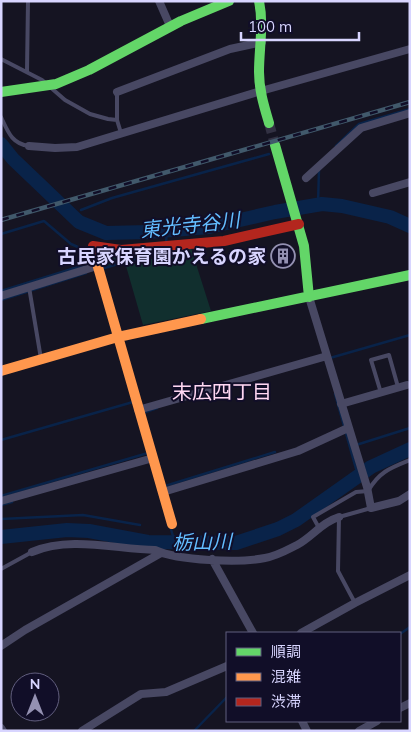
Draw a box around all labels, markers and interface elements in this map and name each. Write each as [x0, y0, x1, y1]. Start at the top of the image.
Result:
scale bar [241, 10, 358, 42]
text: 100 m [248, 17, 292, 36]
water label: 東光寺谷川 [139, 207, 243, 242]
building icon: 古民家保育園かえるの家 [270, 243, 296, 269]
place label: 古民家保育園かえるの家 [58, 244, 266, 268]
district label: 末広四丁目 [172, 379, 272, 404]
water label: 栃山川 [172, 528, 234, 555]
legend [226, 632, 401, 722]
text: 順調 [271, 642, 301, 661]
text: 混雑 [271, 667, 301, 686]
north arrow [10, 672, 60, 722]
text: N [30, 675, 40, 693]
text: 渋滞 [271, 692, 301, 711]

